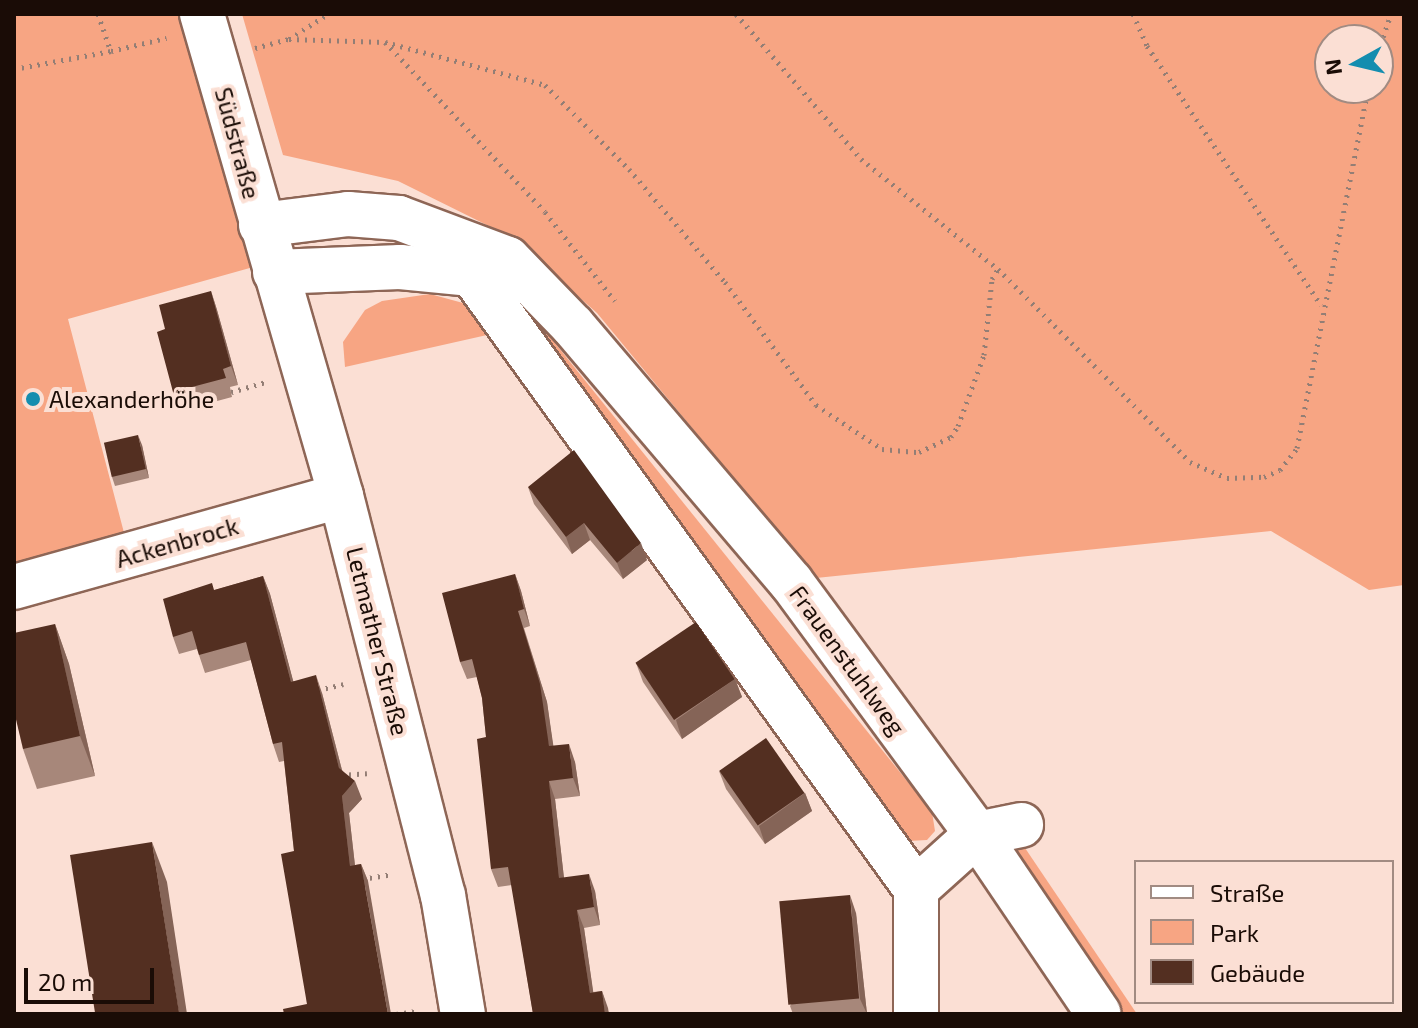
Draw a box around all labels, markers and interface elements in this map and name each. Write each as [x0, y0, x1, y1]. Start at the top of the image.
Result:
north arrow [1314, 24, 1394, 104]
text: N [1318, 57, 1346, 77]
street label: Südstraße [209, 84, 267, 202]
place label: Alexanderhöhe [49, 385, 214, 413]
marker: Alexanderhöhe [24, 390, 42, 408]
street label: Ackenbrock [113, 511, 241, 573]
street label: Letmather Straße [341, 543, 415, 739]
street label: Frauenstuhlweg [784, 580, 912, 740]
legend [1134, 860, 1394, 1004]
text: Straße [1210, 878, 1284, 907]
text: Park [1210, 918, 1259, 947]
scale bar [28, 952, 158, 1002]
text: Gebäude [1210, 958, 1305, 987]
text: 20 m [38, 967, 92, 996]

